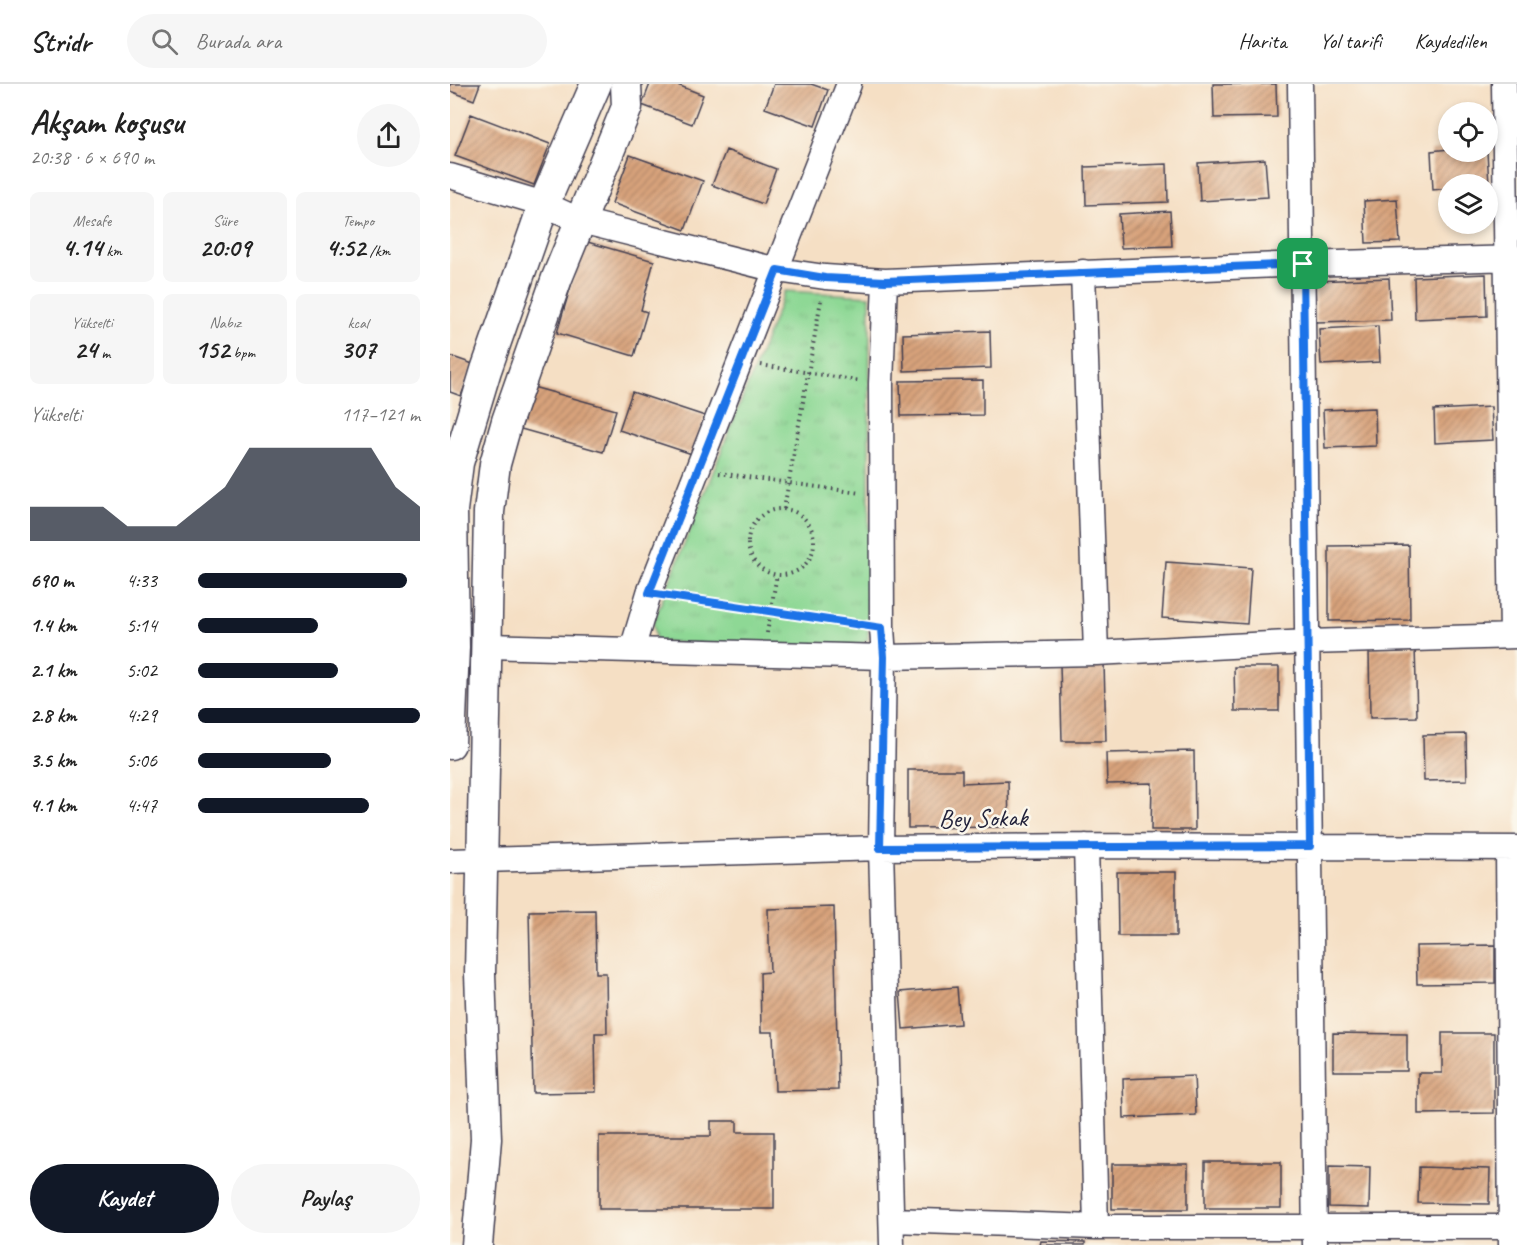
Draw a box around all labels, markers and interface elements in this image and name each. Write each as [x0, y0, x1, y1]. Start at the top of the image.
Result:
search box [127, 14, 547, 68]
text: Stridr [30, 24, 91, 59]
icon: search [148, 25, 181, 58]
text: Burada ara [196, 27, 281, 55]
text: Harita [1238, 28, 1287, 54]
text: Yol tarifi [1320, 28, 1381, 54]
text: Kaydedilen [1414, 28, 1487, 54]
text: Akşam koşusu [30, 101, 183, 143]
map controls [1438, 102, 1498, 234]
button: locate [1438, 102, 1498, 162]
button: share [357, 104, 420, 167]
text: 20:38 · 6 × 690 m [30, 145, 154, 170]
button: layers [1438, 174, 1498, 234]
text: Mesafe [73, 211, 111, 231]
text: Süre [213, 211, 237, 231]
text: Tempo [342, 211, 374, 231]
text: 4.14 [62, 231, 102, 264]
text: 20:09 [199, 231, 251, 264]
text: 4:52 [326, 231, 366, 264]
pin [1277, 238, 1328, 289]
text: km [102, 241, 122, 261]
text: /km [366, 241, 390, 261]
icon: arrive [1286, 247, 1319, 280]
text: Yükselti [71, 313, 113, 333]
text: Nabız [209, 313, 241, 333]
text: kcal [347, 313, 369, 333]
text: 24 [74, 333, 97, 366]
text: 152 [195, 333, 229, 366]
text: 307 [341, 333, 376, 366]
text: m [97, 343, 110, 363]
text: bpm [229, 343, 255, 363]
text: Yükselti [30, 402, 82, 427]
text: 117–121 m [341, 402, 420, 427]
text: 690 m [30, 568, 73, 593]
text: 4:33 [126, 568, 157, 593]
text: 1.4 km [30, 613, 77, 638]
text: 5:14 [126, 613, 157, 638]
text: 2.1 km [30, 658, 77, 683]
text: 5:02 [126, 658, 157, 683]
text: 2.8 km [30, 703, 77, 728]
text: 4:29 [126, 703, 157, 728]
text: 3.5 km [30, 748, 76, 773]
text: 5:06 [126, 748, 157, 773]
text: 4.1 km [30, 793, 77, 818]
text: 4:47 [126, 793, 157, 818]
street label: Bey Sokak [938, 801, 1030, 835]
button: Kaydet [30, 1164, 219, 1233]
button: Paylaş [231, 1164, 420, 1233]

